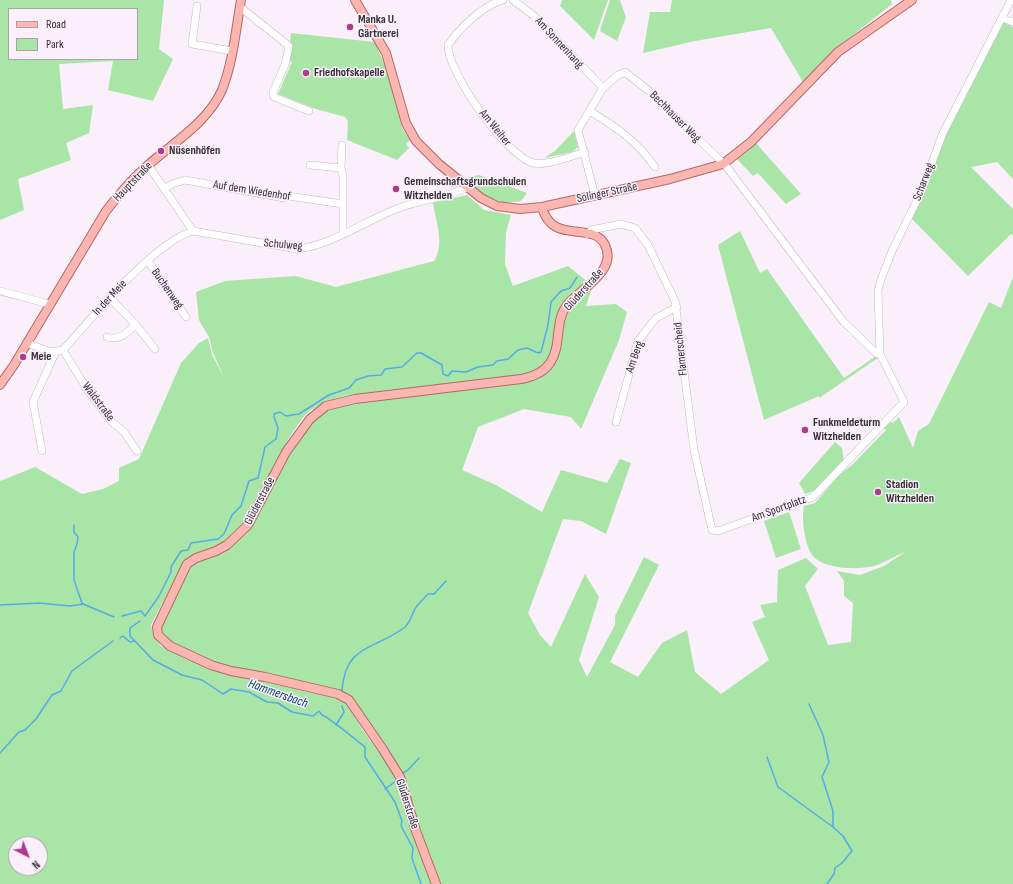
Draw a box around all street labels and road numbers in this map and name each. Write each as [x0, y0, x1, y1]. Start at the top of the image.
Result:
street label: Am Sonnenhang [532, 14, 586, 72]
street label: Bechhauser Weg [646, 88, 704, 146]
street label: Am Weiher [476, 107, 514, 149]
street label: Hauptstraße [110, 159, 156, 205]
street label: Scharweg [910, 161, 938, 203]
street label: Auf dem Wiedenhof [212, 178, 292, 204]
street label: Solinger Straße [575, 180, 639, 206]
street label: Schulweg [263, 236, 303, 254]
street label: Buchenweg [148, 266, 186, 312]
street label: Glüderstraße [561, 266, 607, 314]
street label: In der Meie [90, 277, 130, 319]
street label: Flamerscheid [671, 322, 691, 376]
street label: Am Berg [623, 339, 647, 375]
street label: Waldstraße [79, 380, 117, 424]
street label: Glüderstraße [241, 475, 279, 527]
street label: Am Sportplatz [750, 492, 808, 526]
street label: Glüderstraße [392, 777, 422, 831]

